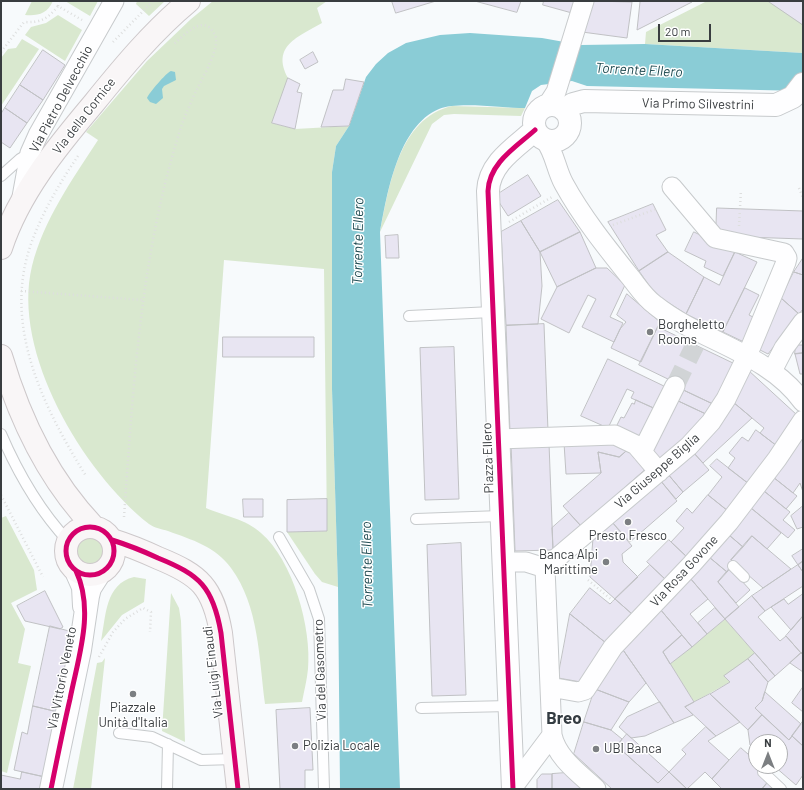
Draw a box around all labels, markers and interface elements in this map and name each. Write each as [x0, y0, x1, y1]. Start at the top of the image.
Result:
scale bar [660, 16, 713, 42]
text: 20 m [665, 24, 691, 38]
street label: Via Pietro Delvecchio [26, 43, 96, 155]
water label: Torrente Ellero [595, 59, 683, 81]
street label: Via della Cornice [49, 75, 119, 157]
street label: Via Primo Silvestrini [642, 95, 754, 113]
water label: Torrente Ellero [349, 197, 367, 285]
place label: Borgheletto Rooms [658, 317, 725, 348]
marker: Borgheletto Rooms [645, 327, 655, 337]
street label: Piazza Ellero [479, 422, 497, 494]
street label: Via Giuseppe Biglia [612, 430, 702, 512]
marker: Presto Fresco [623, 517, 633, 527]
water label: Torrente Ellero [358, 521, 376, 609]
place label: Presto Fresco [589, 528, 667, 544]
street label: Via Rosa Govone [647, 532, 721, 610]
place label: Banca Alpi Marittime [539, 547, 598, 578]
marker: Banca Alpi Marittime [601, 557, 611, 567]
street label: Via del Gasometro [310, 619, 330, 721]
street label: Via Vittorio Veneto [44, 625, 80, 731]
street label: Via Luigi Einaudi [200, 625, 226, 719]
marker: Piazzale Unità d'Italia [128, 689, 138, 699]
place label: Piazzale Unità d'Italia [98, 700, 168, 731]
district label: Breo [546, 708, 582, 728]
north arrow [748, 734, 788, 774]
text: N [764, 736, 772, 749]
place label: Polizia Locale [303, 738, 380, 754]
marker: Polizia Locale [290, 741, 300, 751]
place label: UBI Banca [604, 741, 662, 757]
marker: UBI Banca [591, 744, 601, 754]

